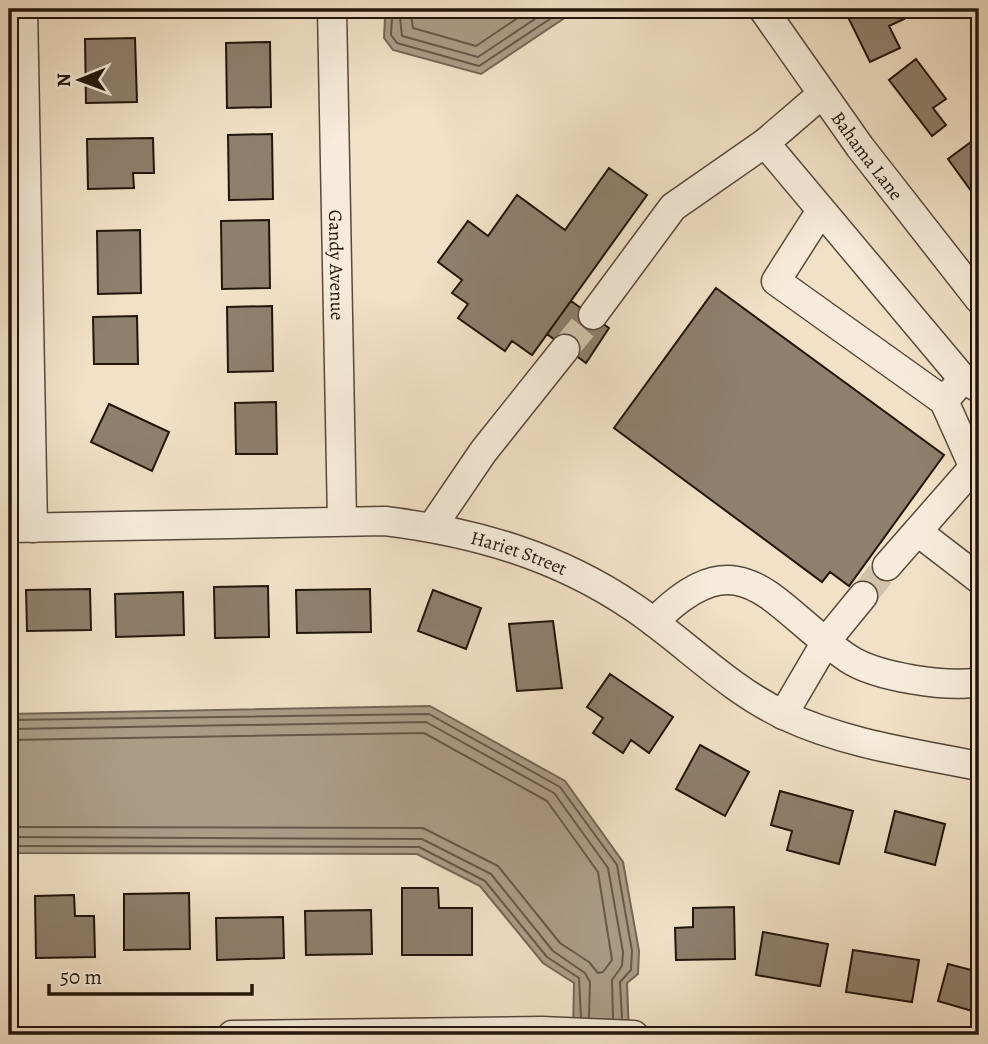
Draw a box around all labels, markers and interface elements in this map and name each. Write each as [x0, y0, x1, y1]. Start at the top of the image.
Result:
north arrow [46, 46, 116, 116]
text: N [51, 73, 77, 87]
street label: Bahama Lane [825, 106, 909, 206]
street label: Gandy Avenue [322, 209, 350, 321]
street label: Hariet Street [468, 525, 571, 582]
scale bar [49, 953, 252, 997]
text: 50 m [60, 963, 102, 991]

